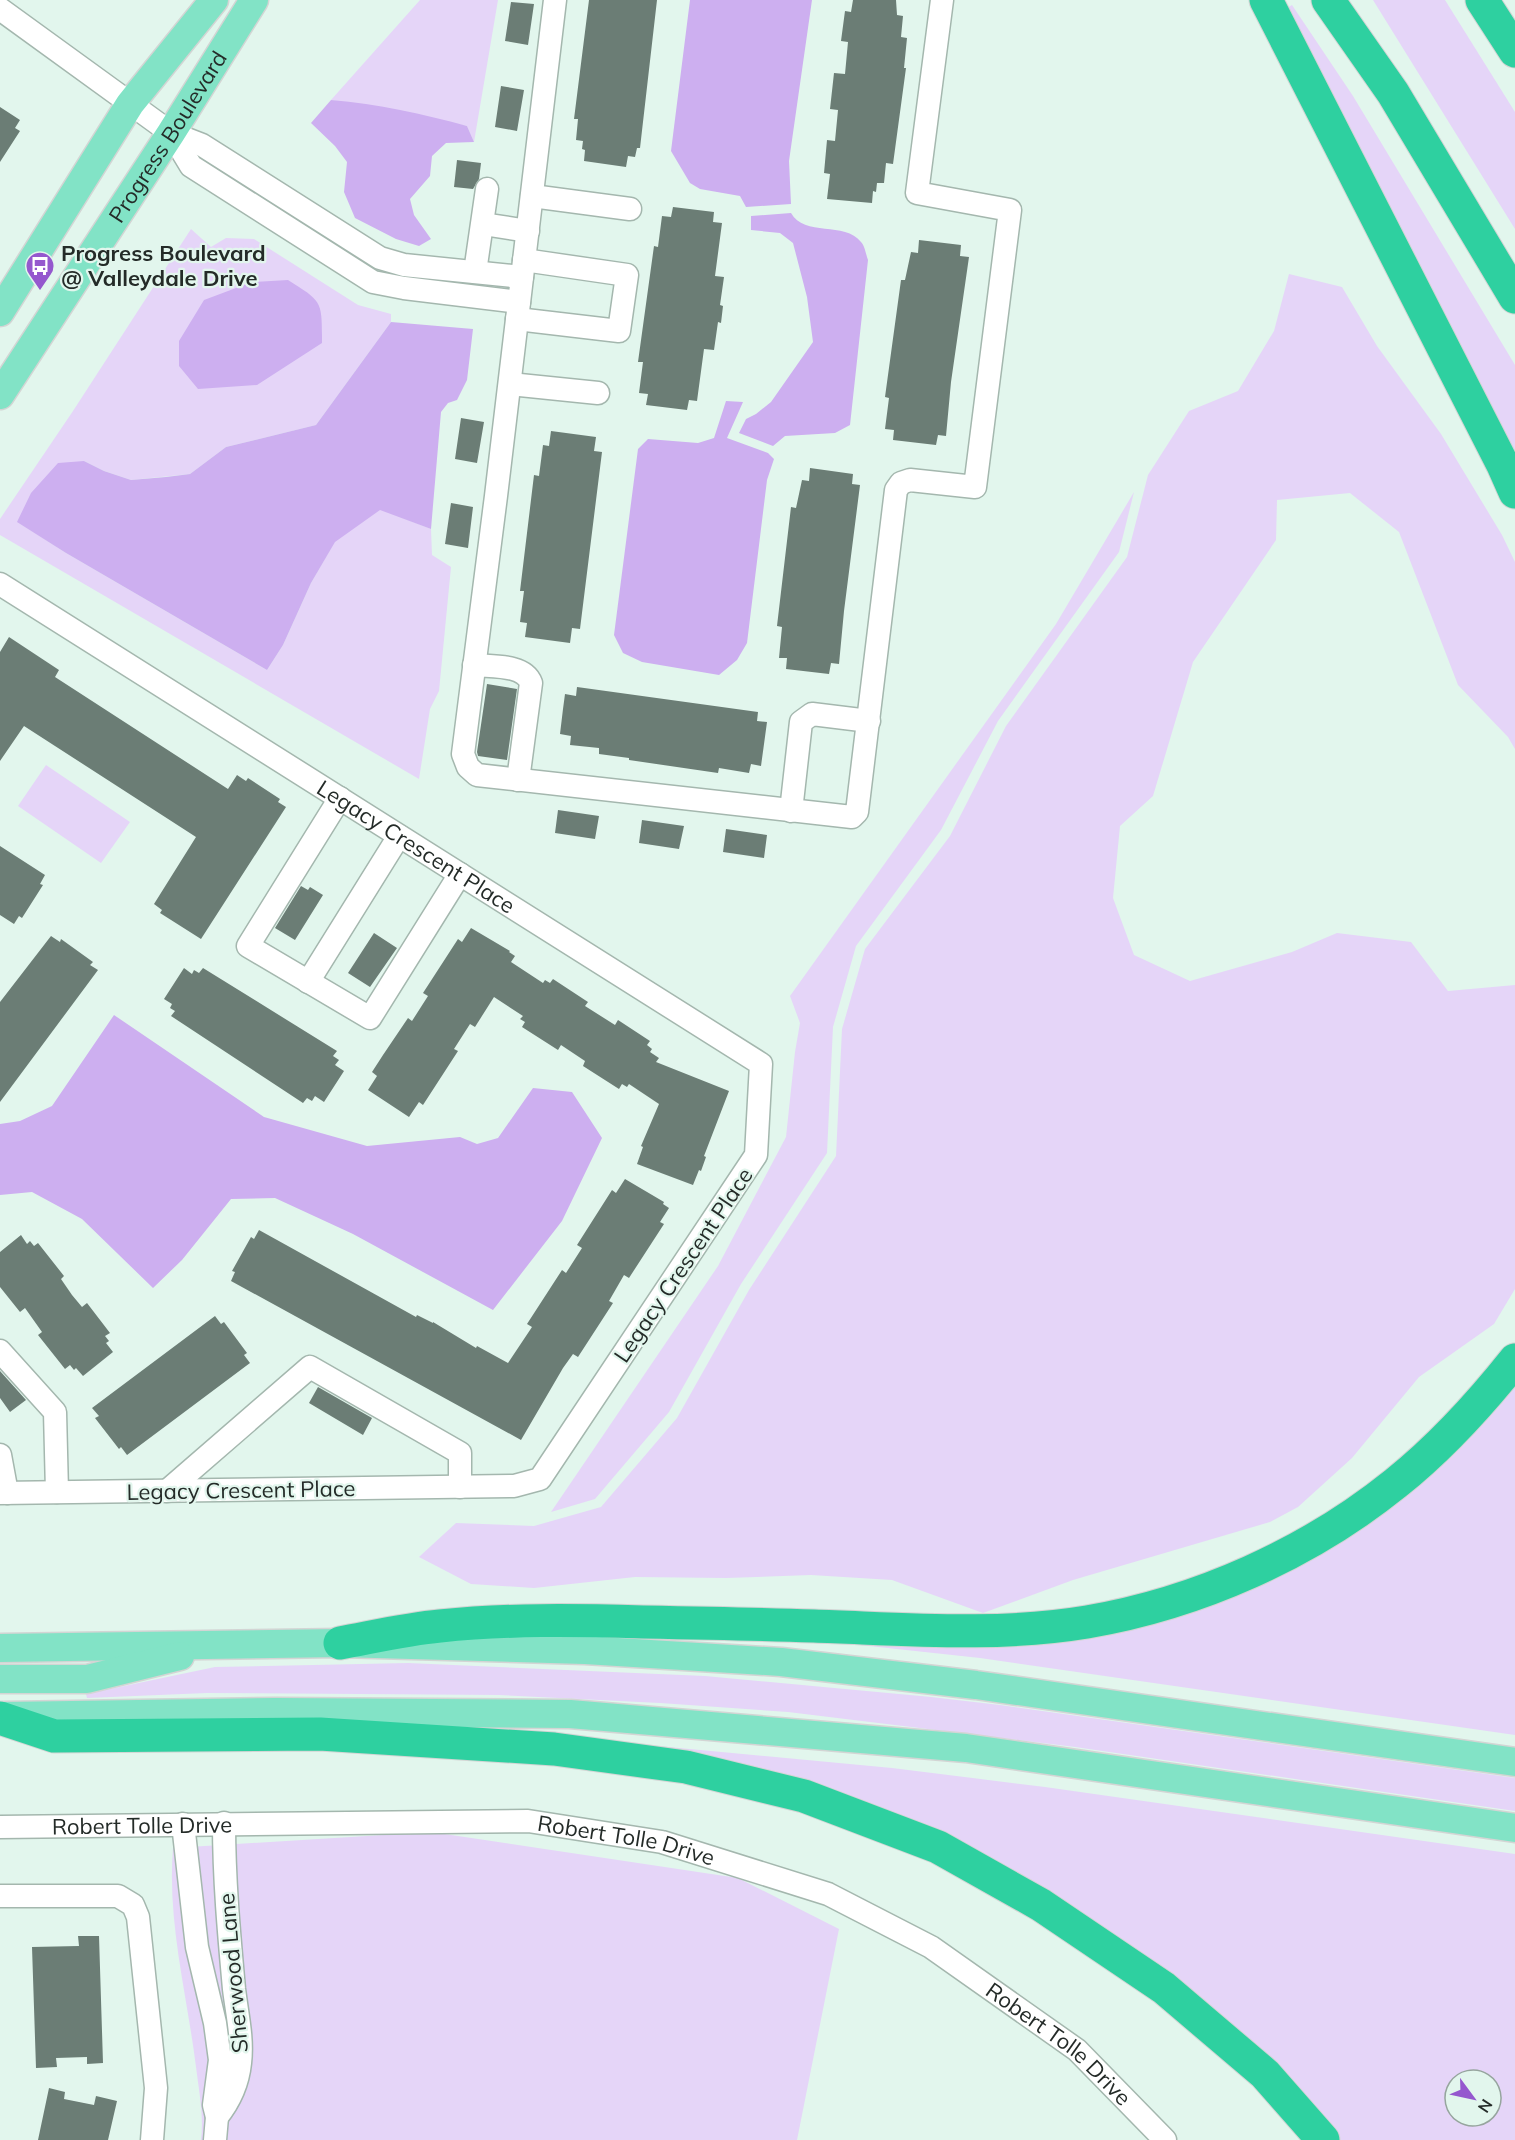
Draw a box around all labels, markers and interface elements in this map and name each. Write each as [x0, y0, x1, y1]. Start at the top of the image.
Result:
street label: Progress Boulevard [102, 46, 233, 228]
place label: Progress Boulevard @ Valleydale Drive [61, 239, 266, 292]
bus stop icon: Progress Boulevard @ Valleydale Drive [24, 250, 56, 292]
street label: Legacy Crescent Place [312, 774, 520, 919]
street label: Legacy Crescent Place [607, 1162, 759, 1368]
street label: Legacy Crescent Place [126, 1474, 356, 1506]
street label: Robert Tolle Drive [536, 1809, 718, 1872]
street label: Robert Tolle Drive [52, 1810, 232, 1840]
street label: Sherwood Lane [212, 1892, 254, 2054]
street label: Robert Tolle Drive [980, 1976, 1137, 2111]
north arrow [1443, 2068, 1503, 2128]
text: N [1474, 2096, 1497, 2117]

